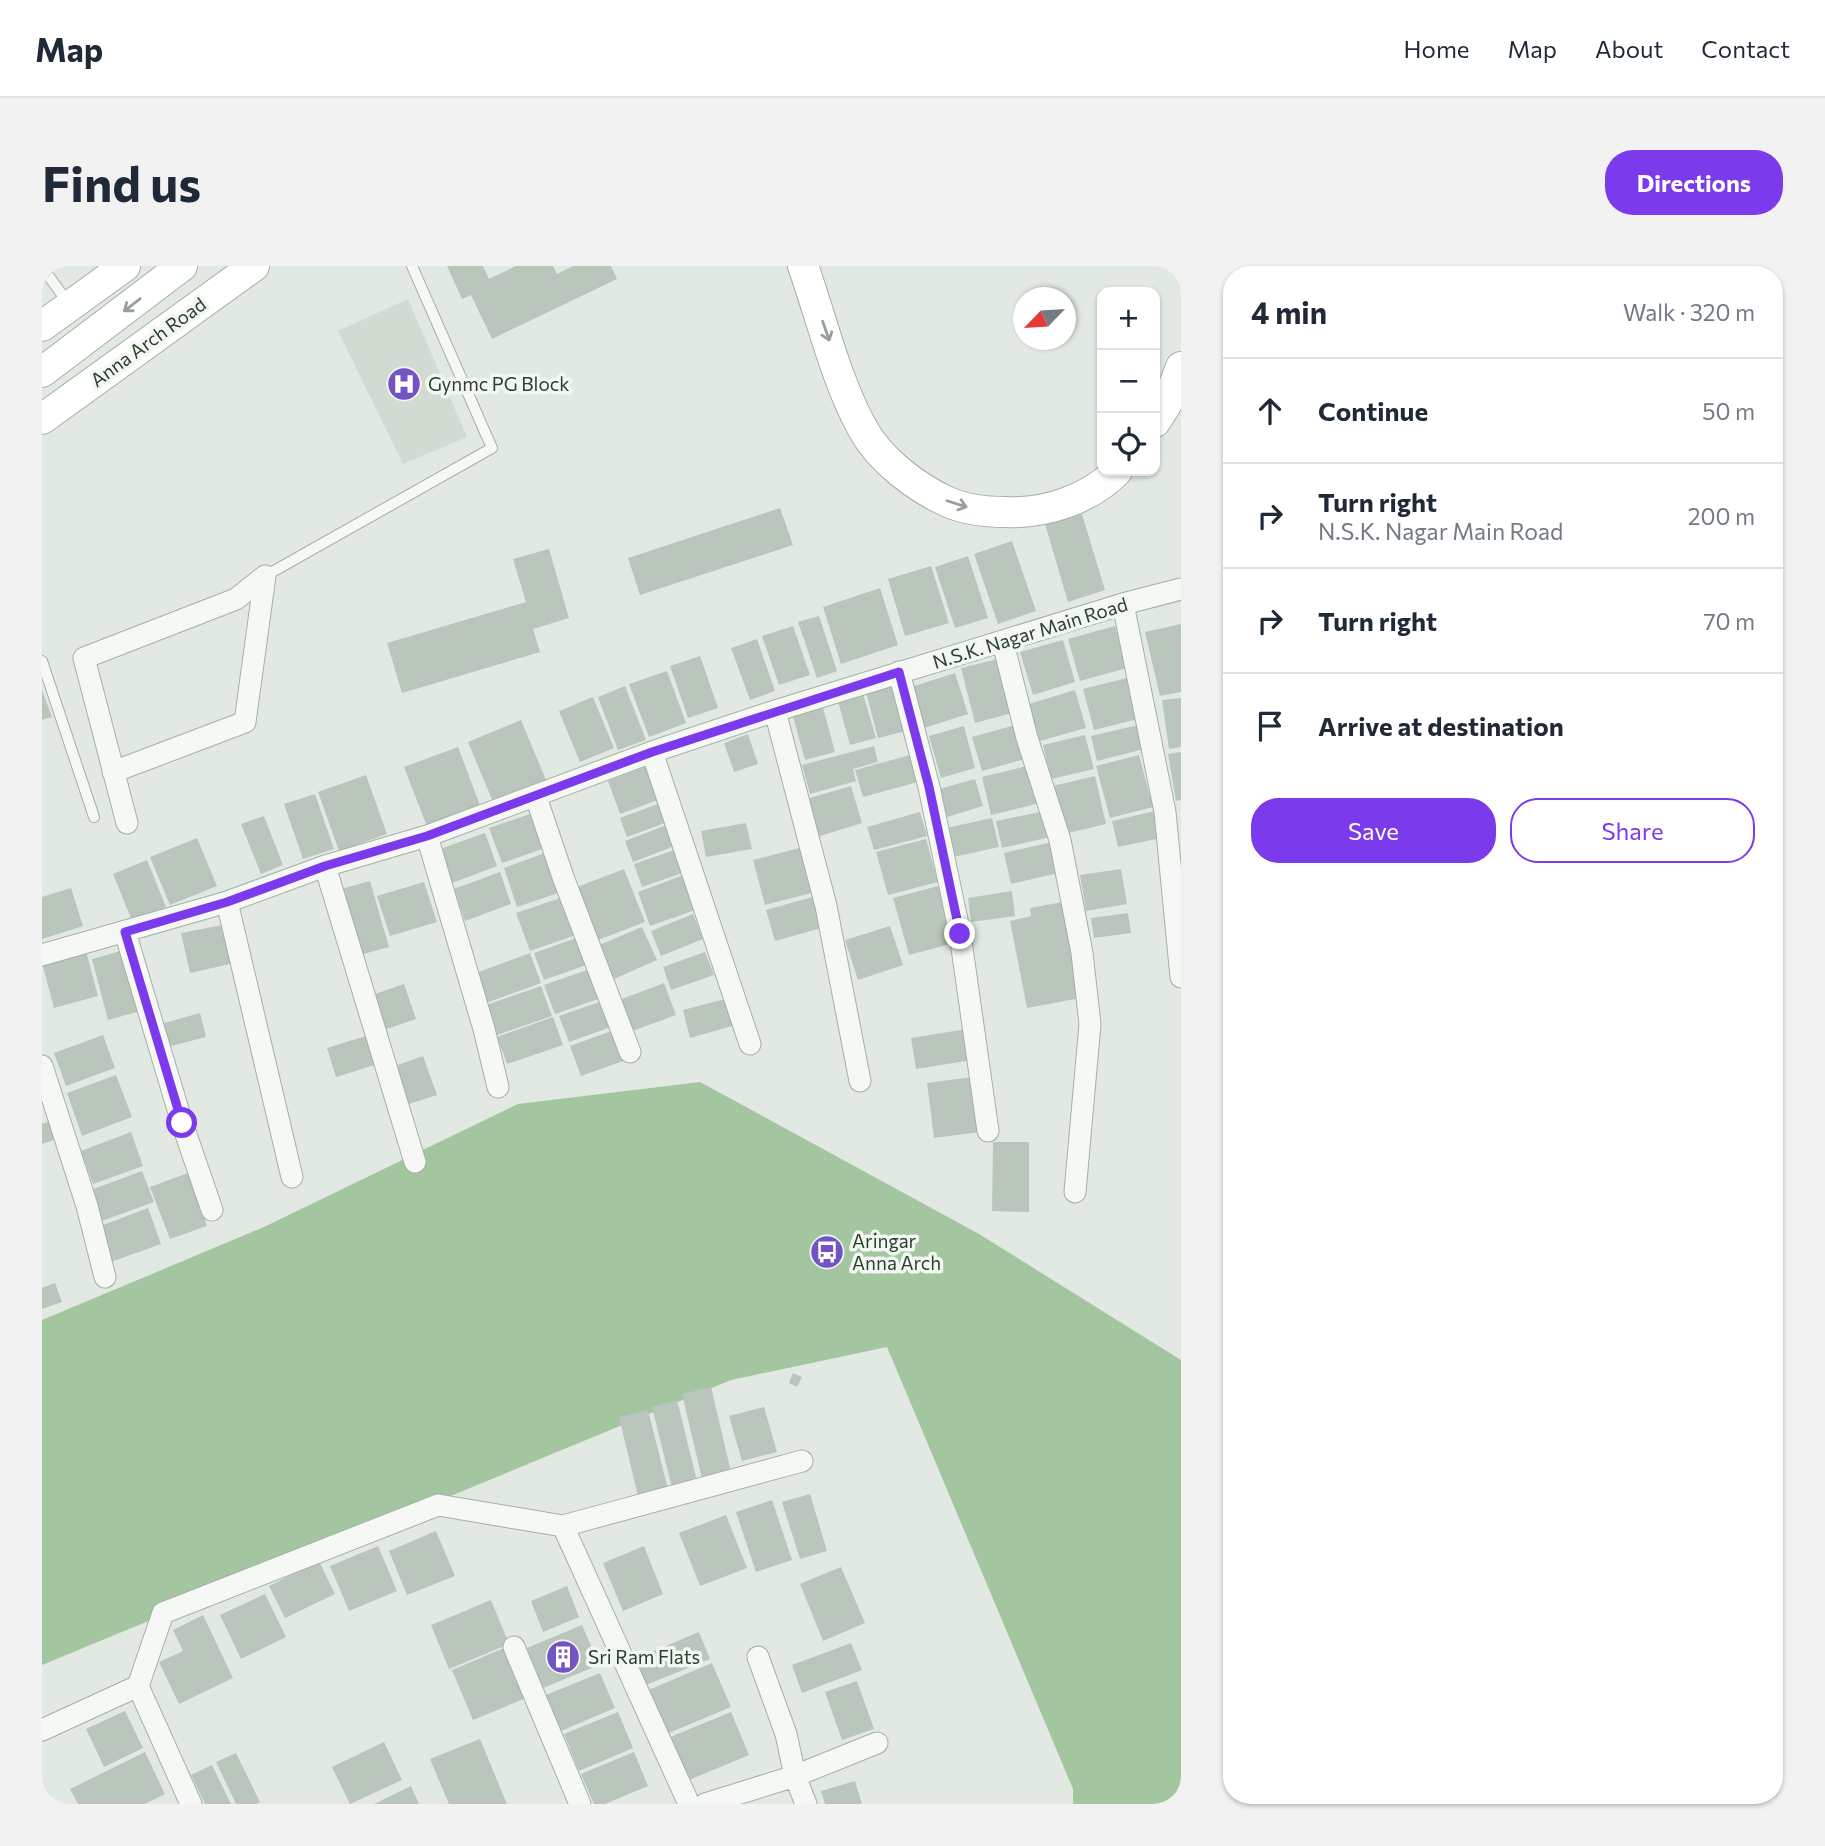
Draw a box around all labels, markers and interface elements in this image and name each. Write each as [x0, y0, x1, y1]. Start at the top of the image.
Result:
text: Map [35, 28, 103, 69]
text: Home [1404, 34, 1470, 63]
text: Map [1508, 34, 1557, 63]
text: About [1595, 34, 1663, 63]
text: Contact [1701, 34, 1790, 63]
button: Directions [1605, 150, 1783, 215]
text: Find us [42, 152, 201, 212]
north arrow [1013, 287, 1076, 350]
map controls [1097, 287, 1160, 476]
button: + [1097, 287, 1160, 350]
street label: Anna Arch Road [85, 292, 210, 391]
text: 4 min [1251, 293, 1327, 330]
one-way arrow [123, 297, 141, 312]
text: Walk · 320 m [1623, 298, 1755, 326]
one-way arrow [821, 319, 833, 341]
button: − [1097, 350, 1160, 413]
hospital icon: Gynmc PG Block [385, 365, 423, 403]
place label: Gynmc PG Block [428, 372, 569, 395]
icon: ahead [1251, 392, 1289, 430]
text: Continue [1318, 395, 1428, 426]
text: 50 m [1702, 397, 1755, 425]
button: locate [1097, 413, 1160, 476]
text: Turn right [1318, 486, 1437, 517]
icon: right [1251, 497, 1289, 535]
one-way arrow [945, 499, 967, 511]
text: 200 m [1688, 502, 1755, 530]
text: N.S.K. Nagar Main Road [1318, 517, 1563, 545]
street label: N.S.K. Nagar Main Road [930, 592, 1130, 673]
icon: right [1251, 602, 1289, 640]
text: Turn right [1318, 605, 1437, 636]
text: 70 m [1703, 607, 1755, 635]
icon: arrive [1251, 707, 1289, 745]
text: Arrive at destination [1318, 710, 1564, 741]
button: Save [1251, 798, 1496, 863]
button: Share [1510, 798, 1755, 863]
route end [944, 918, 975, 949]
route start [166, 1107, 197, 1138]
place label: Aringar Anna Arch [852, 1229, 941, 1274]
bus stop icon: Aringar Anna Arch [808, 1233, 846, 1271]
building icon: Sri Ram Flats [544, 1638, 582, 1676]
place label: Sri Ram Flats [588, 1645, 700, 1668]

